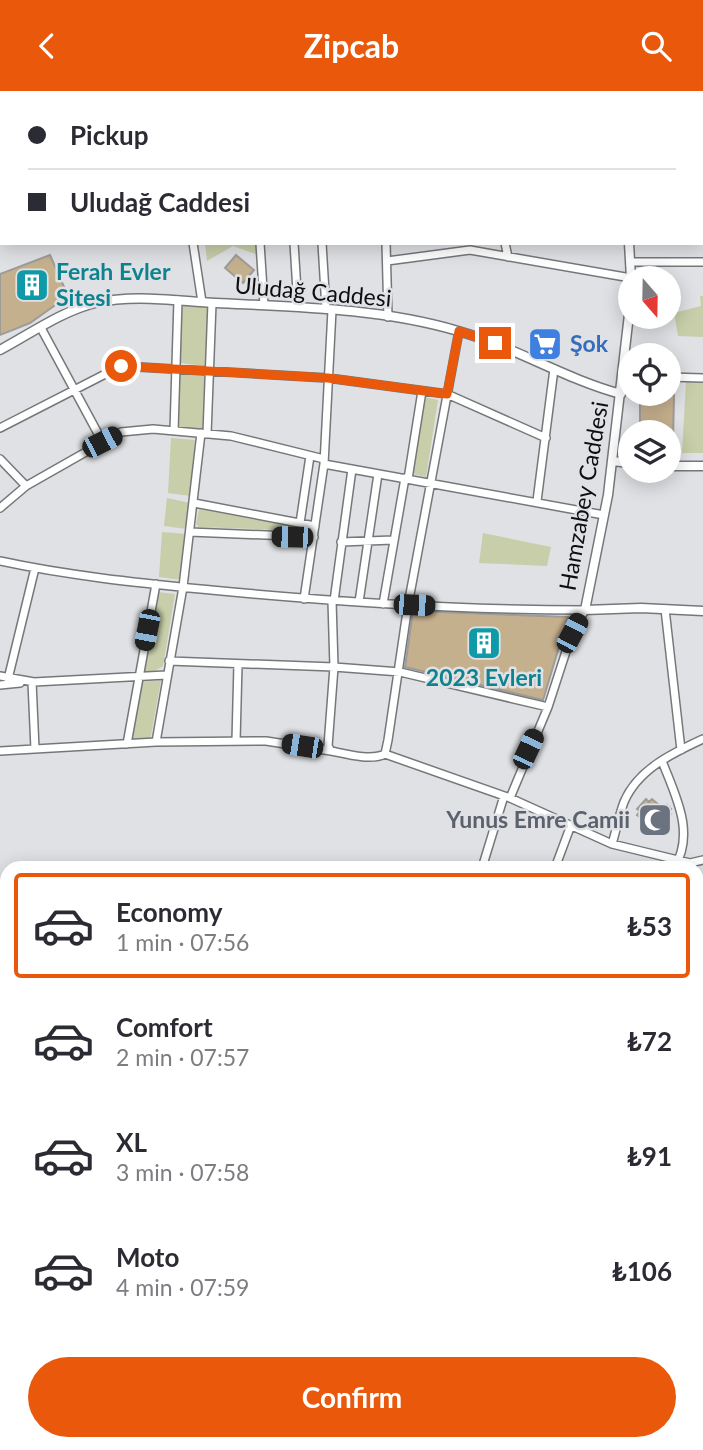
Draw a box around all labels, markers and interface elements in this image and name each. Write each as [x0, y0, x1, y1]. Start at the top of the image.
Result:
text: Zipcab [304, 26, 399, 65]
icon: back [28, 27, 66, 65]
icon: search [637, 27, 675, 65]
text: Pickup [70, 119, 149, 151]
text: Uludağ Caddesi [70, 186, 250, 218]
place label: Ferah Evler Sitesi [56, 257, 171, 311]
building icon: Ferah Evler Sitesi [13, 266, 51, 304]
north arrow [618, 266, 681, 329]
map controls [618, 266, 681, 483]
street label: Uludağ Caddesi [234, 270, 393, 312]
supermarket icon: Şok [526, 325, 564, 363]
route end [479, 327, 511, 359]
place label: Şok [570, 329, 609, 357]
button: locate [618, 343, 681, 406]
route start [105, 350, 137, 382]
street label: Hamzabey Caddesi [553, 399, 613, 593]
button: layers [618, 420, 681, 483]
car [79, 423, 126, 461]
car [271, 526, 314, 548]
car [393, 594, 436, 616]
car [133, 607, 162, 653]
car [553, 610, 592, 656]
building icon: 2023 Evleri [465, 624, 503, 662]
place label: 2023 Evleri [426, 663, 542, 691]
car [510, 726, 547, 772]
car [280, 732, 325, 760]
mosque icon: Yunus Emre Camii [636, 801, 674, 839]
place label: Yunus Emre Camii [445, 805, 630, 833]
icon: car [32, 894, 95, 957]
text: Economy [116, 896, 222, 928]
text: ₺53 [627, 910, 672, 942]
text: 1 min · 07:56 [116, 928, 249, 956]
icon: car [32, 1009, 95, 1072]
text: Comfort [116, 1011, 213, 1043]
text: ₺72 [627, 1025, 672, 1057]
text: 2 min · 07:57 [116, 1043, 249, 1071]
icon: car [32, 1124, 95, 1187]
text: XL [116, 1126, 147, 1158]
text: ₺91 [627, 1140, 672, 1172]
text: 3 min · 07:58 [116, 1158, 249, 1186]
icon: car [32, 1239, 95, 1302]
text: Moto [116, 1241, 179, 1273]
text: ₺106 [612, 1255, 672, 1287]
text: 4 min · 07:59 [116, 1273, 249, 1301]
button: Confirm [28, 1357, 676, 1437]

